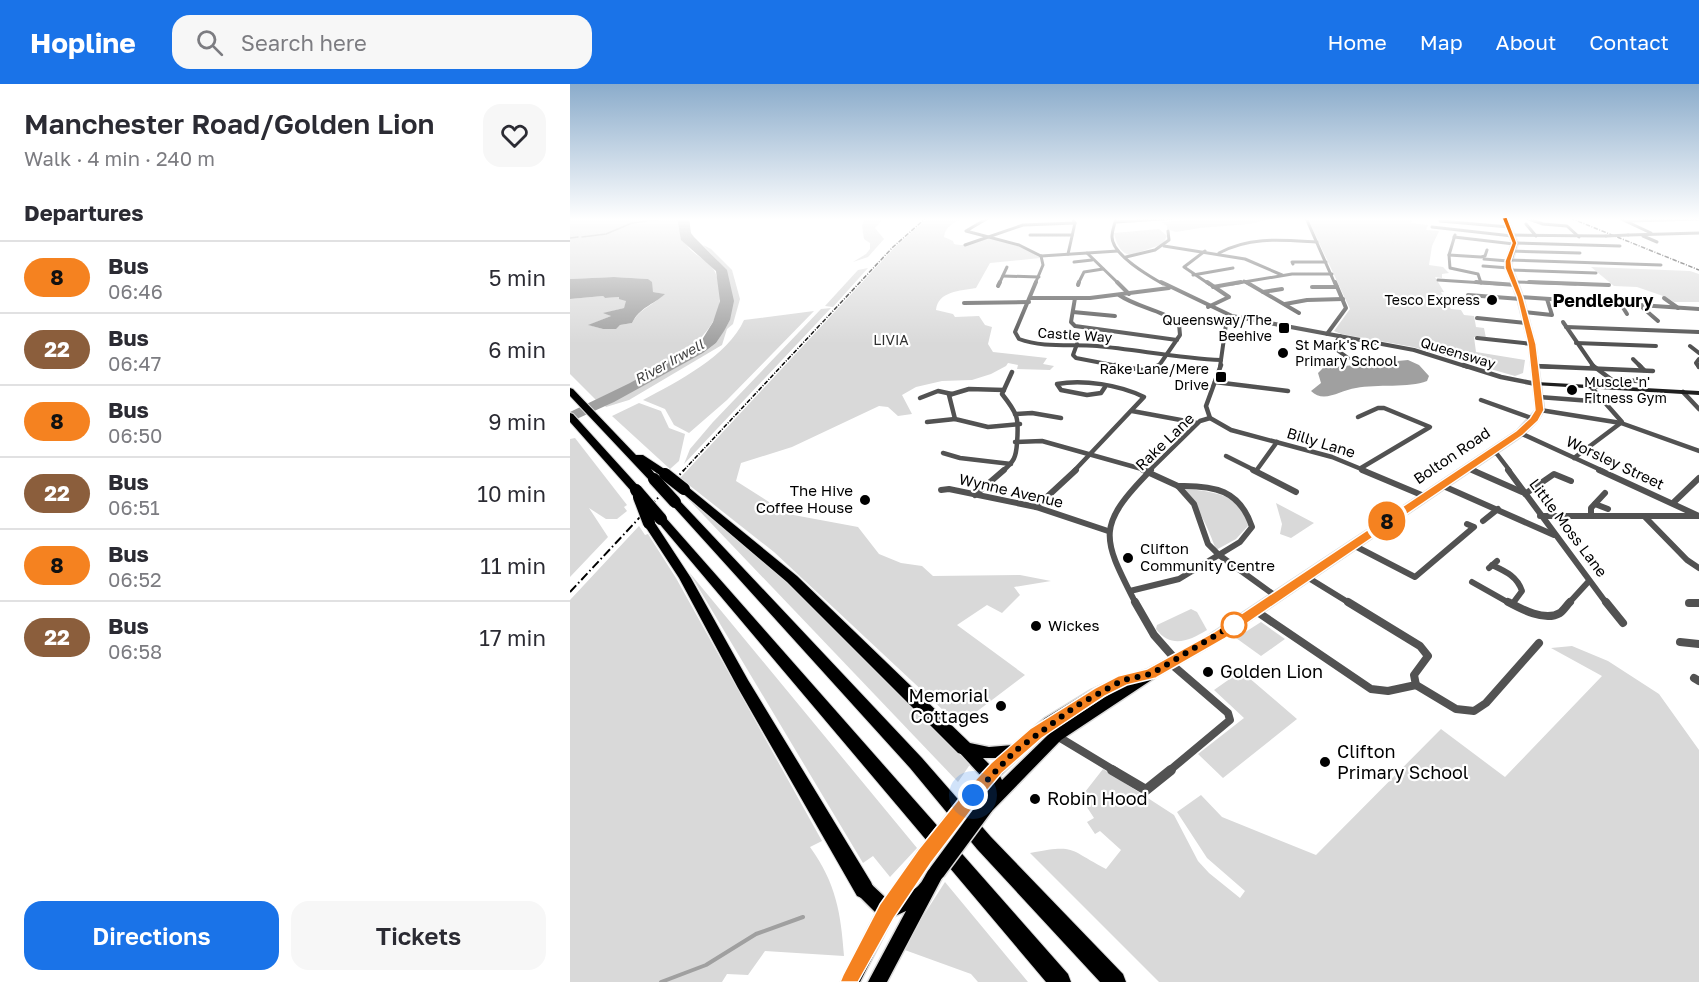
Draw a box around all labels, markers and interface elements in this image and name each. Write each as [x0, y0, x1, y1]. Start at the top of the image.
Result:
search box [172, 15, 592, 69]
text: Hopline [30, 26, 136, 59]
icon: search [193, 26, 226, 59]
text: Search here [241, 29, 367, 56]
text: Home [1327, 29, 1387, 55]
text: Map [1420, 29, 1463, 55]
text: About [1496, 29, 1556, 55]
text: Contact [1589, 29, 1669, 55]
button: heart [483, 104, 546, 167]
text: Manchester Road/Golden Lion [24, 107, 434, 140]
text: Walk · 4 min · 240 m [24, 146, 215, 170]
text: Departures [24, 199, 143, 226]
text: Bus [108, 252, 149, 279]
text: 8 [50, 264, 64, 290]
text: 5 min [489, 264, 546, 291]
text: 06:46 [108, 279, 163, 303]
district label: Pendlebury [1552, 289, 1654, 311]
place label: Tesco Express [1384, 291, 1480, 308]
marker: Tesco Express [1485, 293, 1499, 307]
place label: Queensway/The Beehive [1162, 311, 1272, 344]
marker: Queensway/The Beehive [1277, 321, 1291, 335]
street label: Castle Way [1037, 323, 1113, 346]
text: Bus [108, 324, 149, 351]
park label: LIVIA [873, 331, 909, 348]
street label: Queensway [1419, 333, 1498, 372]
water label: River Irwell [631, 335, 707, 387]
text: 22 [44, 336, 70, 362]
text: 6 min [488, 336, 546, 363]
place label: St Mark's RC Primary School [1295, 336, 1397, 369]
marker: St Mark's RC Primary School [1276, 346, 1290, 360]
text: 06:47 [108, 351, 161, 375]
place label: Rake Lane/Mere Drive [1099, 360, 1209, 393]
marker: Rake Lane/Mere Drive [1214, 370, 1228, 384]
place label: Muscle 'n' Fitness Gym [1584, 373, 1667, 406]
marker: Muscle 'n' Fitness Gym [1565, 383, 1579, 397]
text: Bus [108, 396, 149, 423]
text: 8 [50, 408, 64, 434]
text: 9 min [488, 408, 546, 435]
street label: Rake Lane [1131, 409, 1197, 474]
text: 06:50 [108, 423, 163, 447]
street label: Billy Lane [1285, 423, 1358, 461]
street label: Bolton Road [1410, 423, 1493, 487]
street label: Worsley Street [1563, 431, 1667, 493]
text: Bus [108, 468, 149, 495]
street label: Wynne Avenue [957, 469, 1065, 511]
street label: Little Moss Lane [1526, 475, 1612, 580]
text: 22 [44, 480, 70, 506]
text: 10 min [477, 480, 546, 507]
place label: The Hive Coffee House [756, 481, 853, 516]
marker: The Hive Coffee House [858, 493, 872, 507]
text: 06:51 [108, 495, 160, 519]
line badge: 8 [1368, 502, 1406, 540]
text: 8 [1380, 508, 1394, 534]
place label: Clifton Community Centre [1140, 539, 1275, 574]
text: Bus [108, 540, 149, 567]
marker: Clifton Community Centre [1121, 551, 1135, 565]
text: 8 [50, 552, 64, 578]
text: 11 min [480, 552, 546, 579]
text: 06:52 [108, 567, 162, 591]
text: Bus [108, 612, 149, 639]
unlabelled marker [1221, 612, 1247, 638]
place label: Wickes [1048, 616, 1099, 634]
marker: Wickes [1029, 619, 1043, 633]
text: 22 [44, 624, 70, 650]
text: 17 min [479, 624, 546, 651]
text: 06:58 [108, 639, 162, 663]
place label: Golden Lion [1220, 660, 1323, 682]
marker: Golden Lion [1201, 665, 1215, 679]
place label: Memorial Cottages [909, 684, 989, 727]
marker: Memorial Cottages [994, 699, 1008, 713]
place label: Clifton Primary School [1337, 740, 1469, 783]
marker: Clifton Primary School [1318, 755, 1332, 769]
your location [958, 780, 988, 810]
place label: Robin Hood [1047, 787, 1148, 809]
marker: Robin Hood [1028, 792, 1042, 806]
button: Directions [24, 901, 279, 970]
button: Tickets [291, 901, 546, 970]

